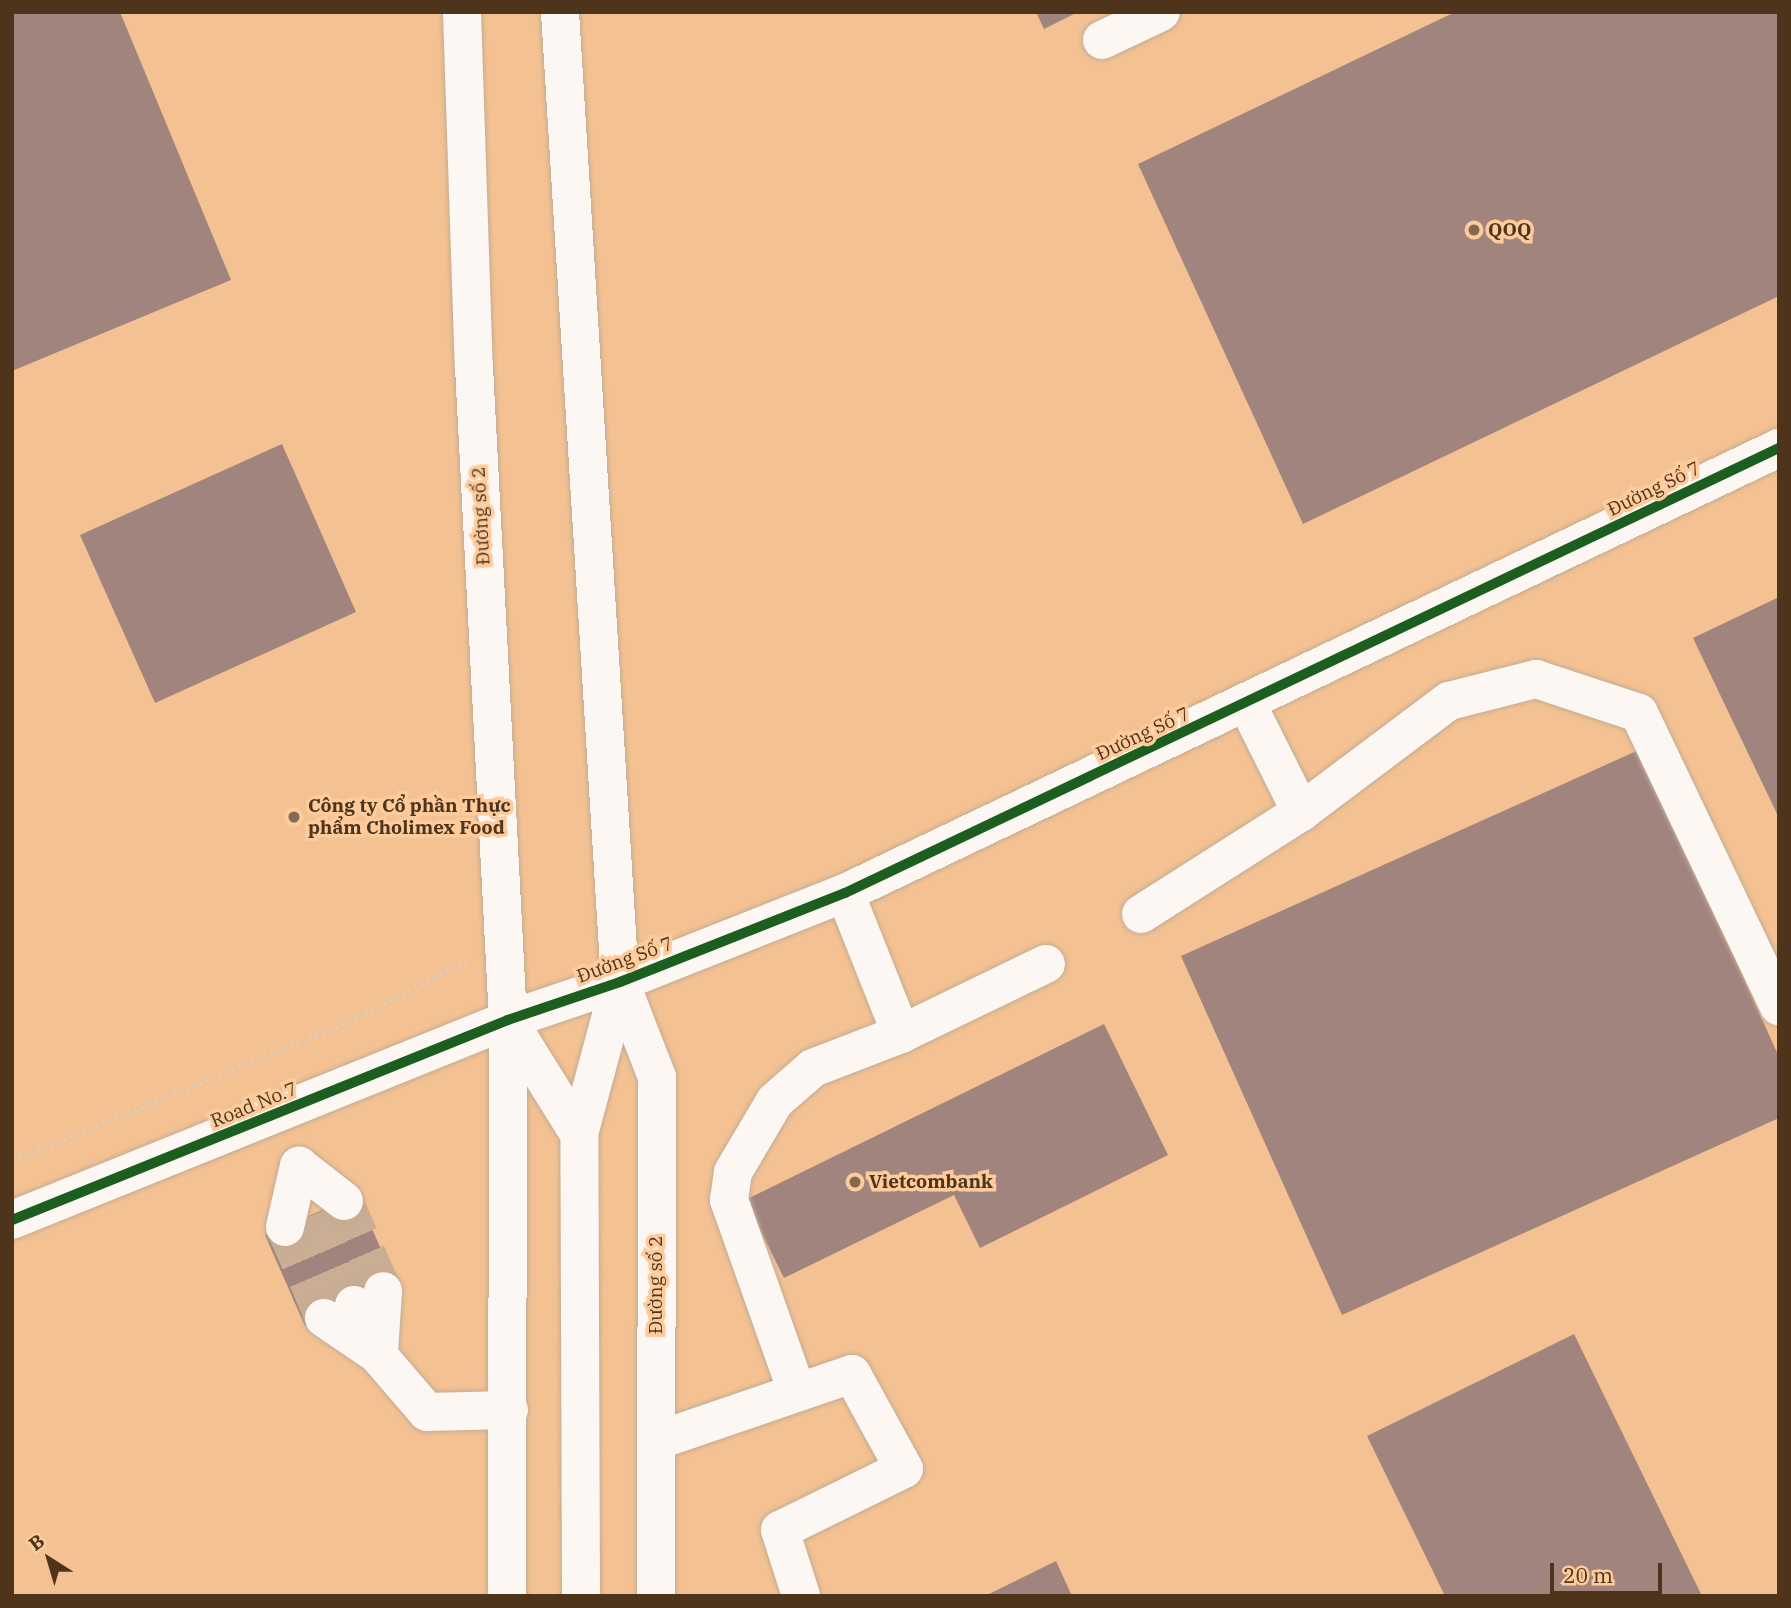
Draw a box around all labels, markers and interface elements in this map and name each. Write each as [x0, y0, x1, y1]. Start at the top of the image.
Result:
place label: QOQ [1488, 219, 1531, 241]
marker: QOQ [1466, 222, 1482, 238]
street label: Đường Số 7 [1604, 457, 1704, 521]
street label: Đường số 2 [467, 466, 495, 566]
street label: Đường Số 7 [1093, 702, 1193, 766]
place label: Công ty Cổ phần Thực phẩm Cholimex Food [308, 795, 511, 839]
marker: Công ty Cổ phần Thực phẩm Cholimex Food [286, 809, 302, 825]
street label: Đường Số 7 [574, 932, 676, 988]
street label: Road No.7 [208, 1077, 300, 1133]
place label: Vietcombank [869, 1171, 993, 1193]
marker: Vietcombank [847, 1174, 863, 1190]
street label: Đường số 2 [645, 1236, 667, 1334]
north arrow [14, 1524, 84, 1594]
text: B [24, 1529, 49, 1556]
scale bar [1553, 1548, 1665, 1592]
text: 20 m [1563, 1561, 1613, 1589]

